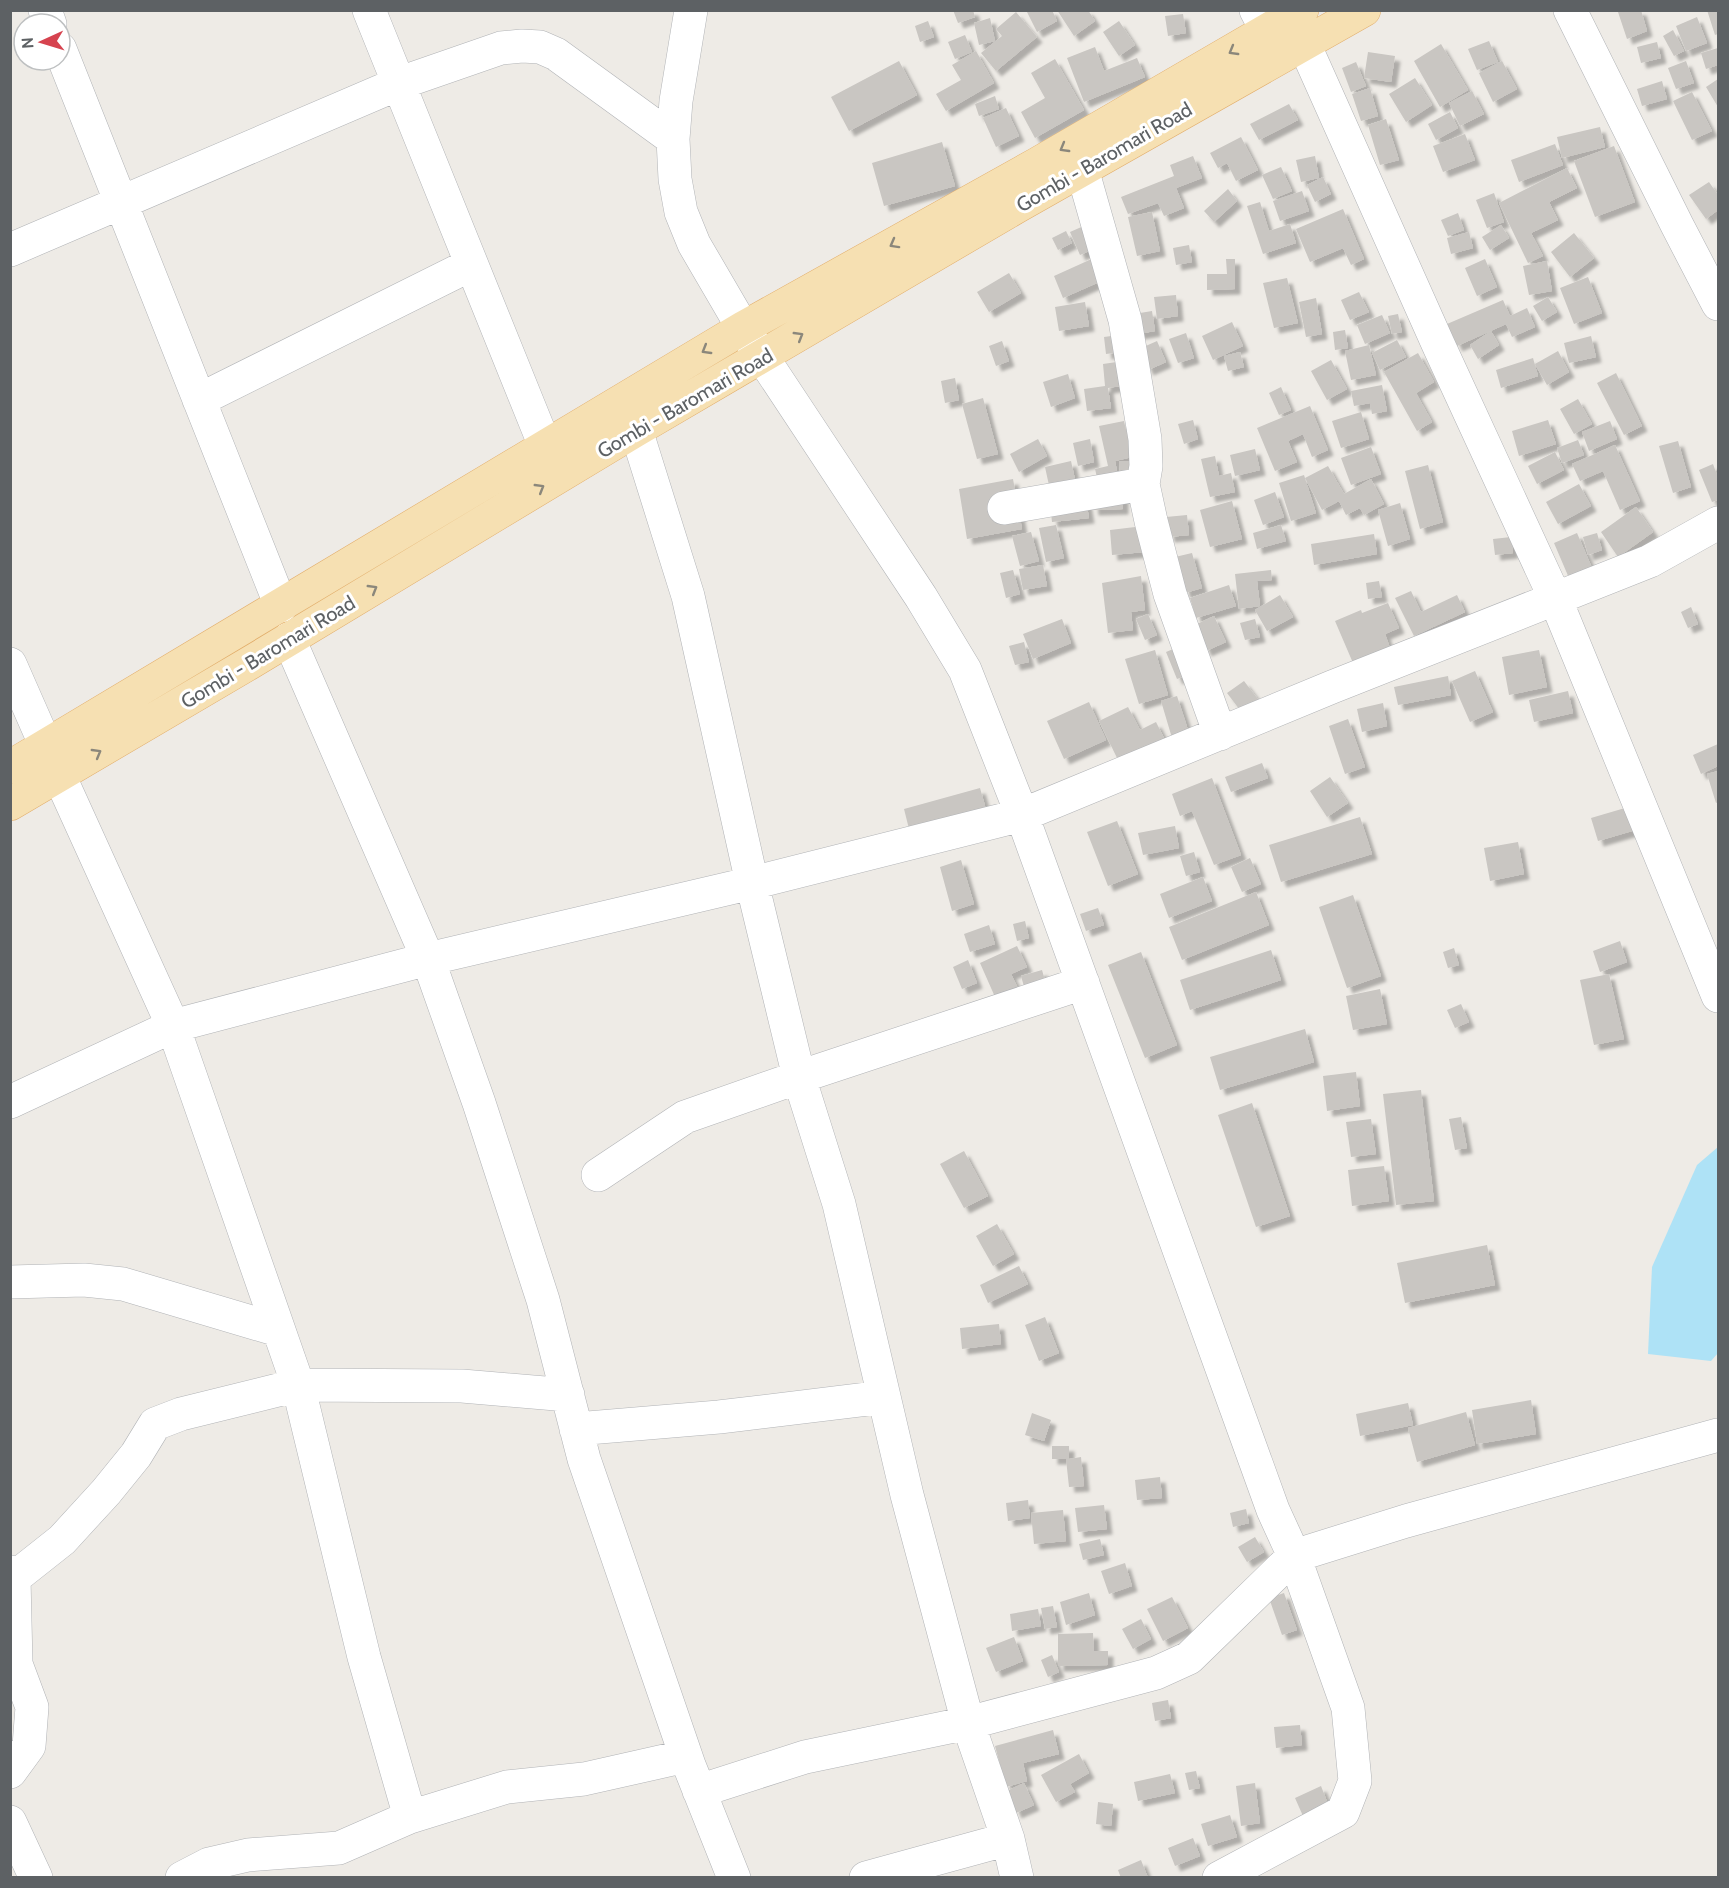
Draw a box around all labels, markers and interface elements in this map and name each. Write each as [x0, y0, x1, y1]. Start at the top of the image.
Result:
north arrow [12, 12, 72, 72]
text: N [18, 37, 37, 49]
one-way arrow [1229, 43, 1239, 55]
street label: Gombi - Baromari Road [1012, 97, 1196, 217]
one-way arrow [1060, 141, 1070, 153]
one-way arrow [890, 237, 900, 248]
one-way arrow [793, 332, 803, 343]
street label: Gombi - Baromari Road [593, 343, 777, 463]
one-way arrow [702, 343, 712, 355]
one-way arrow [534, 484, 544, 495]
one-way arrow [367, 584, 377, 596]
street label: Gombi - Baromari Road [177, 590, 359, 714]
one-way arrow [91, 748, 101, 760]

